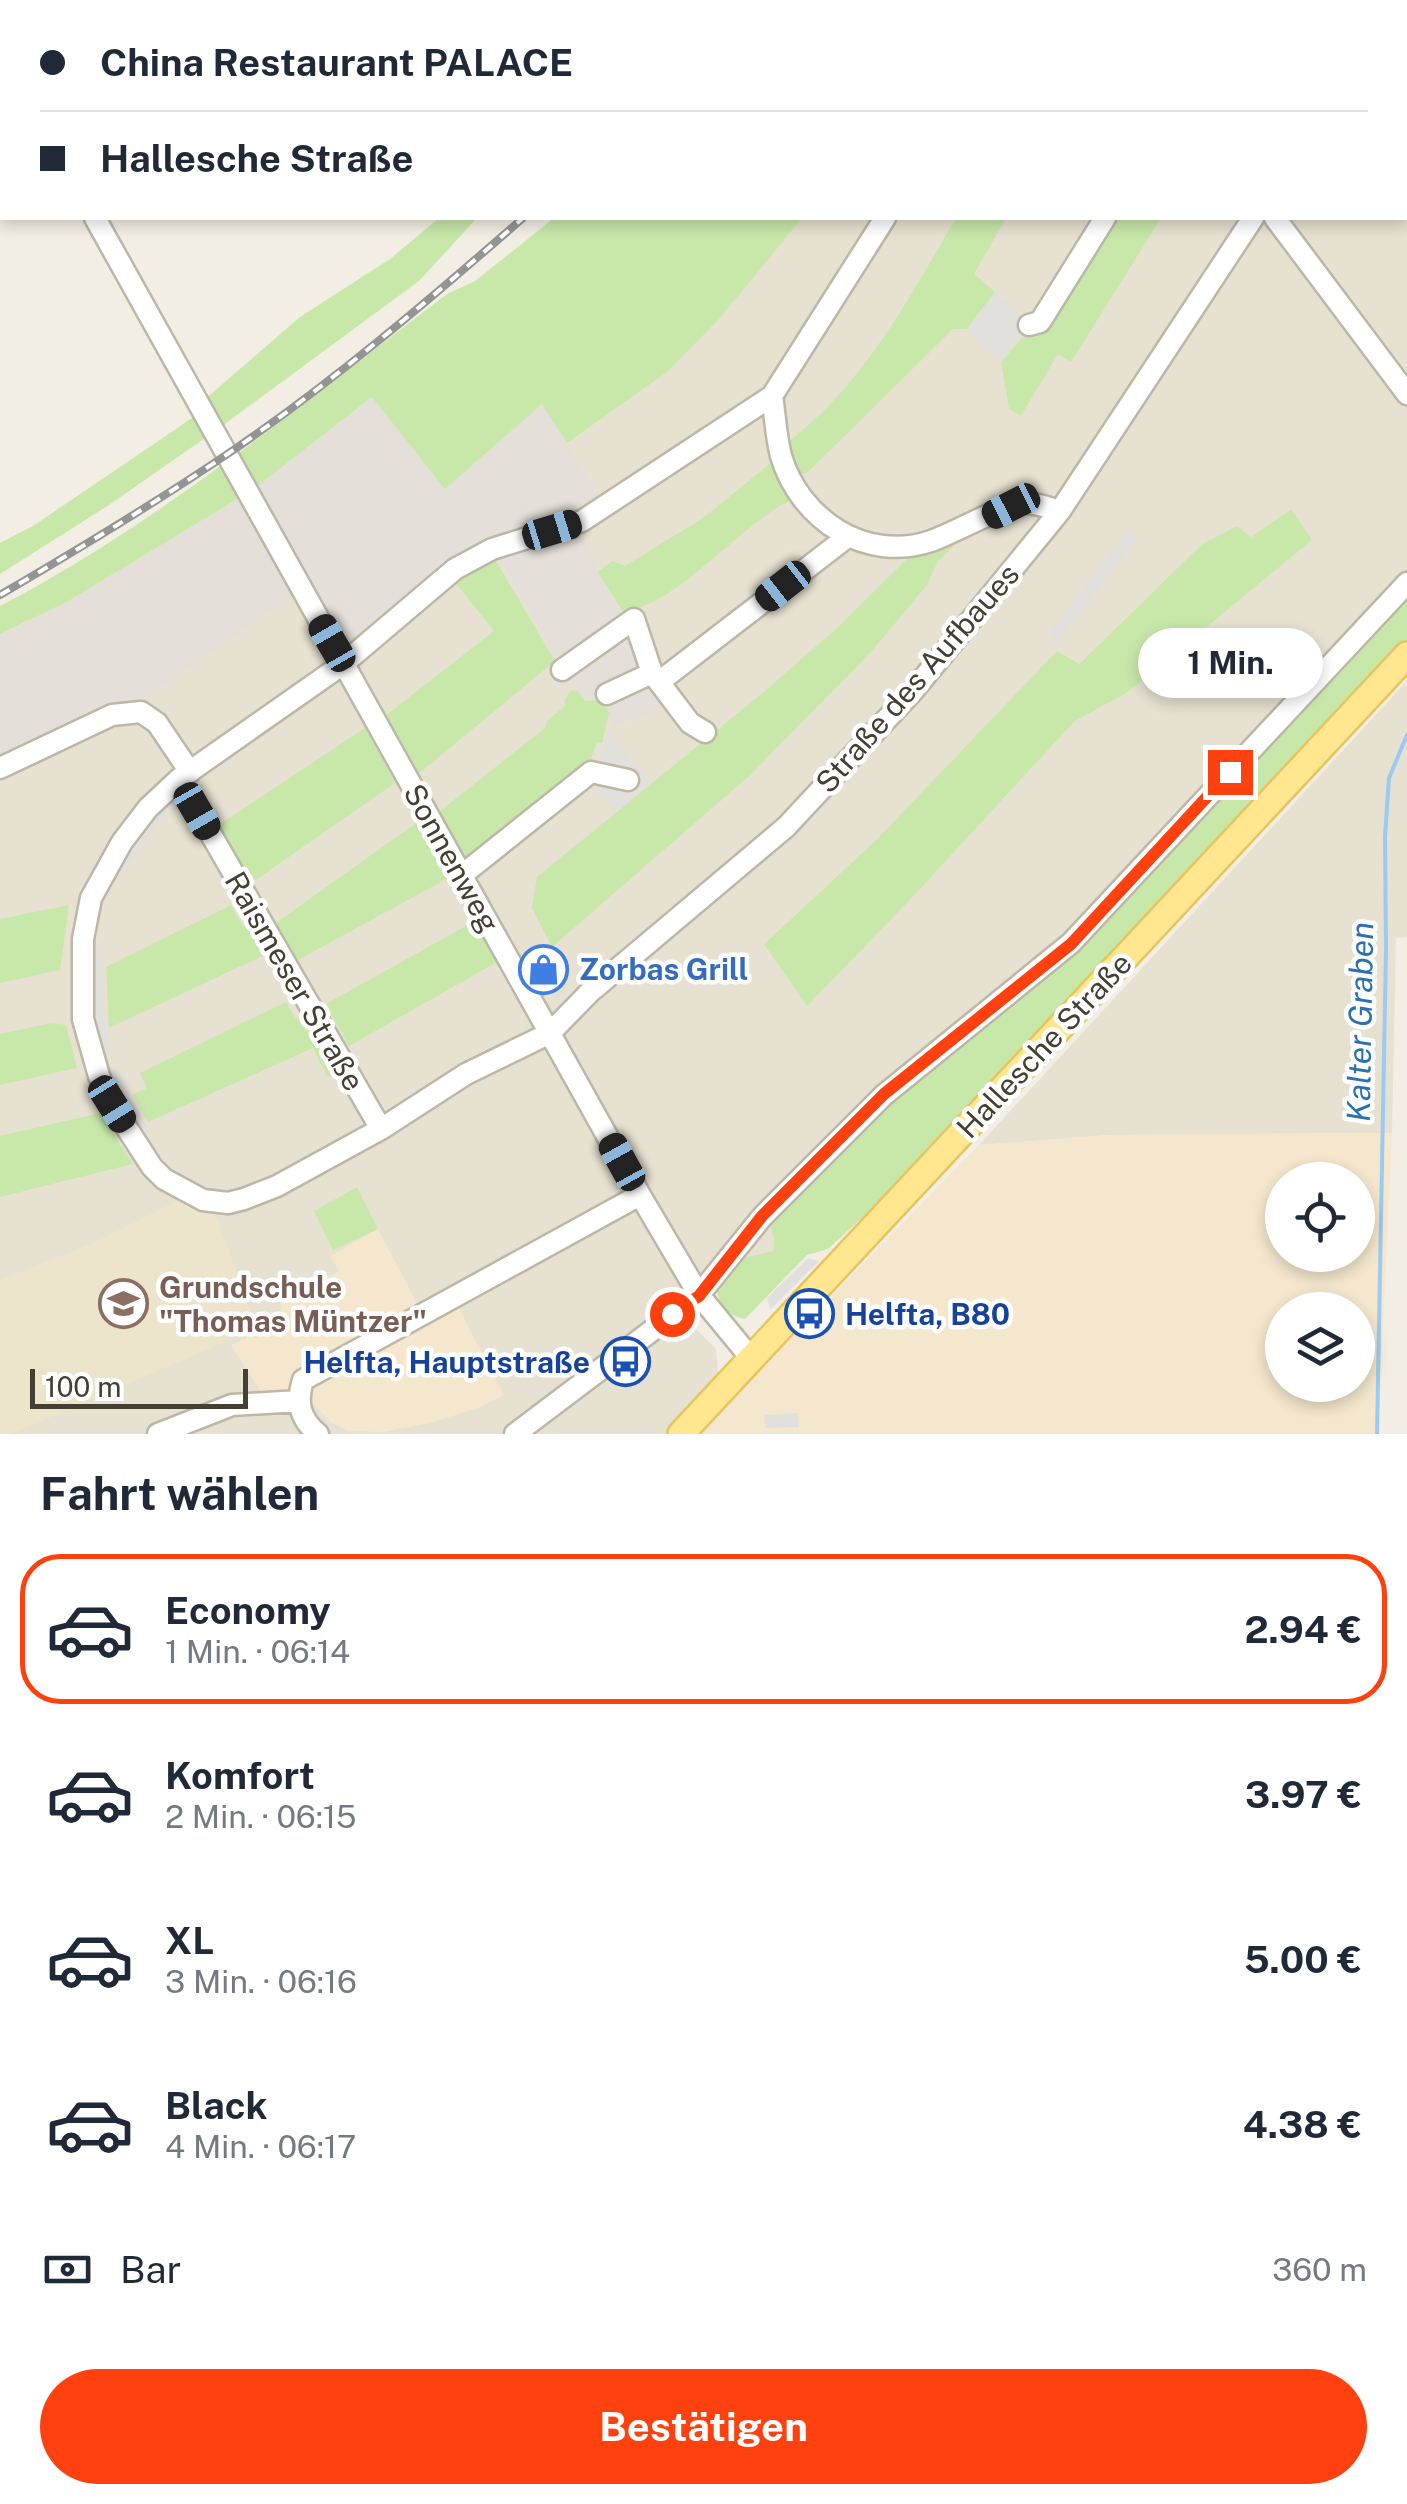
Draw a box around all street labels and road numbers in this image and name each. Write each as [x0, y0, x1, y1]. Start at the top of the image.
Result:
street label: Straße des Aufbaues [808, 556, 1026, 800]
street label: Sonnenweg [396, 777, 508, 939]
street label: Raismeser Straße [218, 865, 372, 1097]
street label: Hallesche Straße [949, 945, 1139, 1145]

